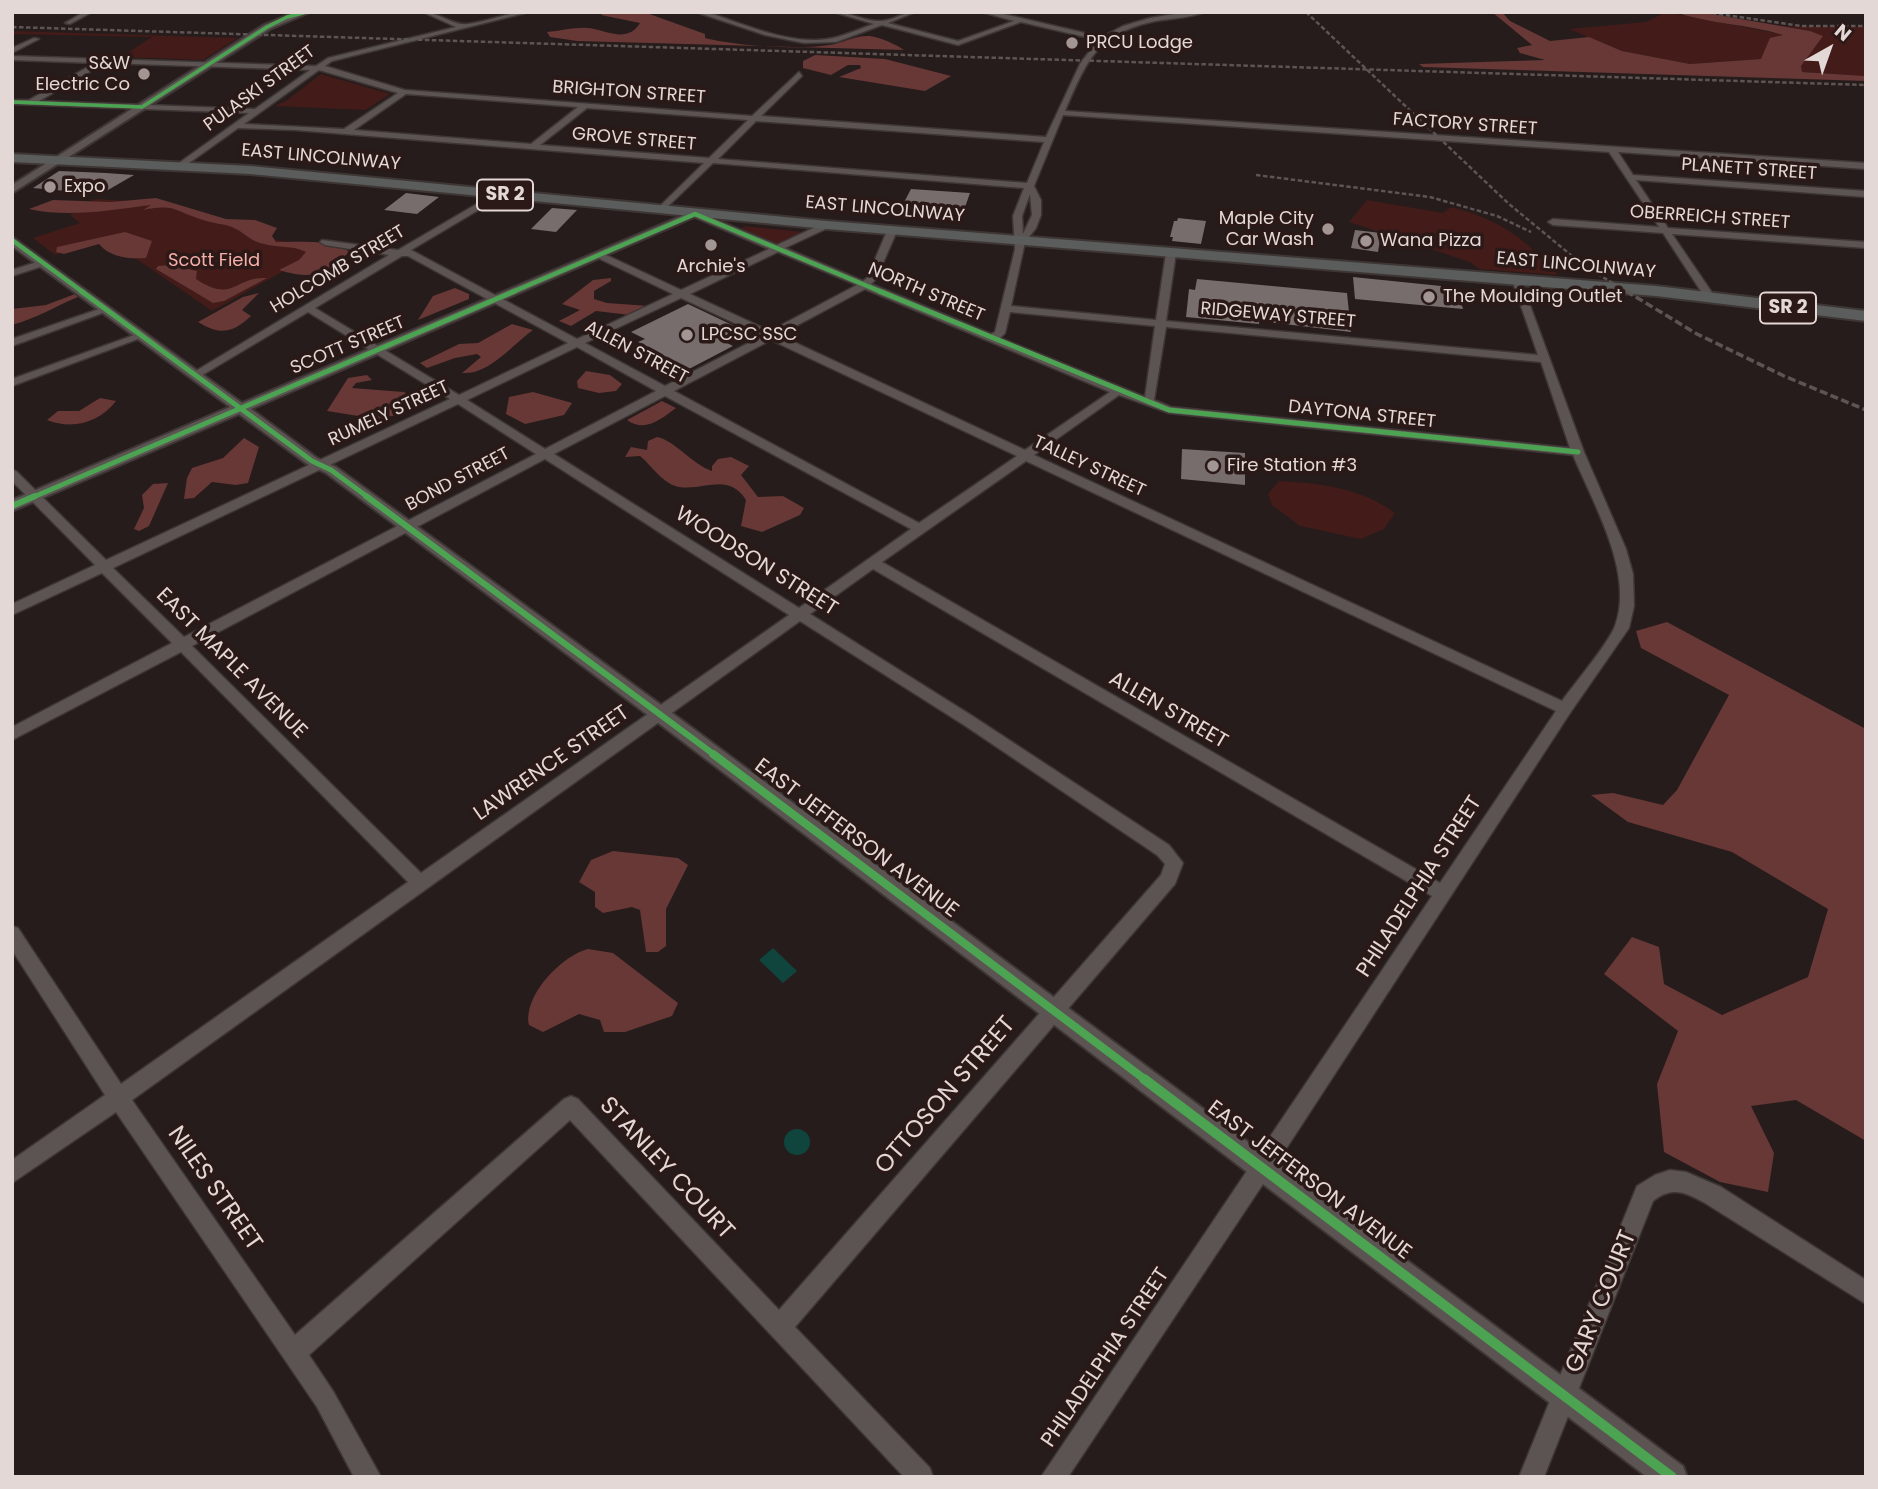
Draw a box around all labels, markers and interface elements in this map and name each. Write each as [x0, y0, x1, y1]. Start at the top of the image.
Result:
north arrow [1794, 14, 1864, 84]
text: N [1829, 18, 1857, 47]
place label: PRCU Lodge [1086, 32, 1193, 54]
marker: PRCU Lodge [1064, 35, 1080, 51]
street label: PULASKI STREET [200, 41, 320, 137]
place label: S&W Electric Co [35, 53, 130, 96]
marker: S&W Electric Co [136, 66, 152, 82]
street label: BRIGHTON STREET [552, 77, 706, 109]
street label: FACTORY STREET [1392, 109, 1538, 141]
street label: GROVE STREET [571, 124, 697, 156]
street label: EAST LINCOLNWAY [240, 140, 402, 176]
street label: PLANETT STREET [1680, 154, 1818, 186]
place label: Expo [64, 176, 106, 198]
marker: Expo [42, 179, 58, 195]
road number: SR 2 [477, 180, 533, 210]
street label: EAST LINCOLNWAY [804, 192, 966, 228]
street label: OBERREICH STREET [1629, 202, 1791, 234]
place label: Maple City Car Wash [1219, 208, 1314, 250]
street label: HOLCOMB STREET [267, 221, 409, 319]
marker: Maple City Car Wash [1320, 221, 1336, 237]
place label: Wana Pizza [1380, 230, 1482, 252]
marker: Wana Pizza [1358, 233, 1374, 249]
marker: Archie's [703, 237, 719, 253]
street label: EAST LINCOLNWAY [1495, 248, 1657, 284]
park label: Scott Field [168, 250, 260, 272]
place label: Archie's [676, 256, 746, 278]
street label: NORTH STREET [865, 259, 987, 327]
place label: The Moulding Outlet [1443, 286, 1623, 308]
marker: The Moulding Outlet [1421, 289, 1437, 305]
road number: SR 2 [1760, 292, 1816, 324]
street label: RIDGEWAY STREET [1199, 298, 1357, 334]
street label: SCOTT STREET [287, 312, 409, 380]
street label: ALLEN STREET [581, 317, 691, 389]
place label: LPCSC SSC [701, 324, 797, 346]
marker: LPCSC SSC [679, 327, 695, 343]
street label: RUMELY STREET [325, 377, 453, 451]
street label: DAYTONA STREET [1287, 397, 1437, 433]
street label: TALLEY STREET [1029, 432, 1149, 502]
street label: BOND STREET [402, 444, 514, 516]
place label: Fire Station #3 [1227, 455, 1357, 477]
marker: Fire Station #3 [1205, 458, 1221, 474]
street label: WOODSON STREET [670, 502, 842, 622]
street label: EAST MAPLE AVENUE [150, 583, 312, 745]
street label: ALLEN STREET [1104, 667, 1232, 755]
street label: LAWRENCE STREET [469, 701, 635, 827]
street label: EAST JEFFERSON AVENUE [749, 754, 963, 924]
street label: PHILADELPHIA STREET [1352, 792, 1488, 982]
street label: OTTOSON STREET [870, 1011, 1022, 1181]
street label: STANLEY COURT [593, 1092, 739, 1246]
street label: EAST JEFFERSON AVENUE [1202, 1096, 1416, 1266]
street label: NILES STREET [161, 1121, 267, 1257]
street label: GARY COURT [1560, 1227, 1644, 1377]
street label: PHILADELPHIA STREET [1037, 1264, 1175, 1452]

